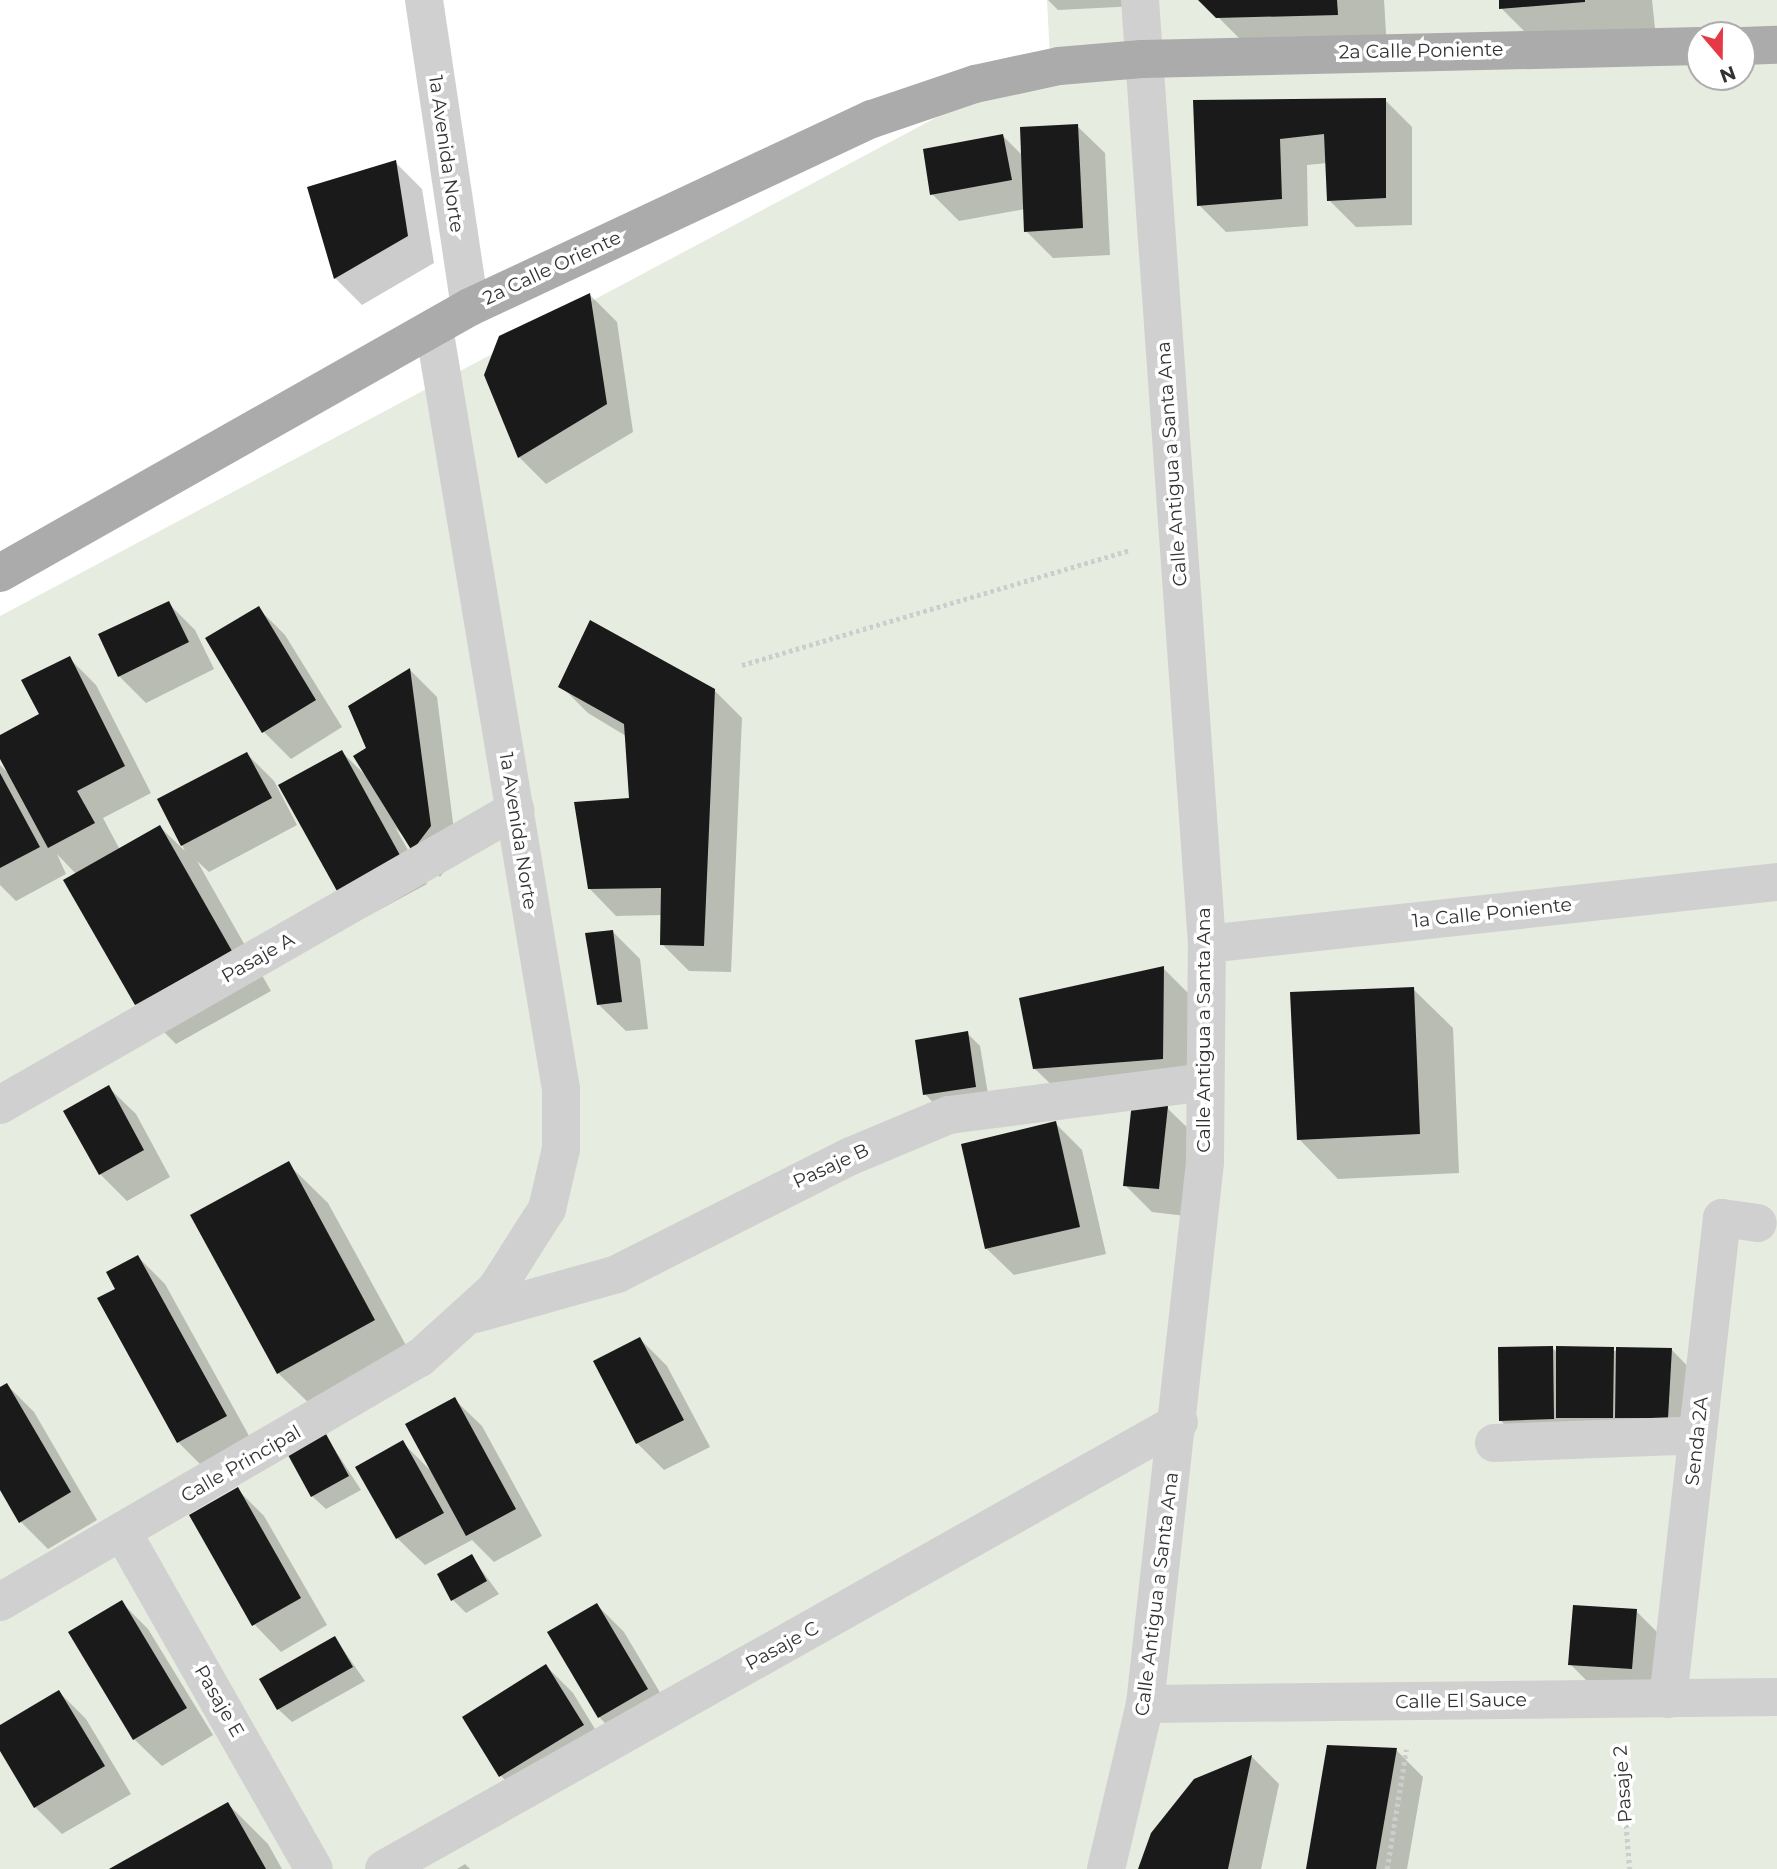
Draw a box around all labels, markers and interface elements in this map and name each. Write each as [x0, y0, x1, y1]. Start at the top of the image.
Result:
north arrow [1686, 21, 1756, 91]
street label: 2a Calle Poniente [1339, 38, 1503, 64]
text: N [1717, 61, 1739, 88]
street label: 1a Avenida Norte [424, 74, 468, 234]
street label: 2a Calle Oriente [479, 226, 625, 310]
street label: Calle Antigua a Santa Ana [1152, 341, 1192, 587]
street label: 1a Avenida Norte [494, 751, 542, 911]
street label: 1a Calle Poniente [1411, 893, 1573, 933]
street label: Calle Antigua a Santa Ana [1193, 907, 1215, 1153]
street label: Pasaje A [218, 928, 298, 988]
street label: Pasaje B [789, 1139, 873, 1193]
street label: Senda 2A [1681, 1395, 1713, 1487]
street label: Calle Principal [177, 1420, 305, 1508]
street label: Calle Antigua a Santa Ana [1131, 1471, 1183, 1717]
street label: Pasaje C [741, 1617, 823, 1675]
street label: Pasaje E [189, 1661, 249, 1741]
street label: Calle El Sauce [1395, 1688, 1527, 1714]
street label: Pasaje 2 [1609, 1745, 1637, 1823]

